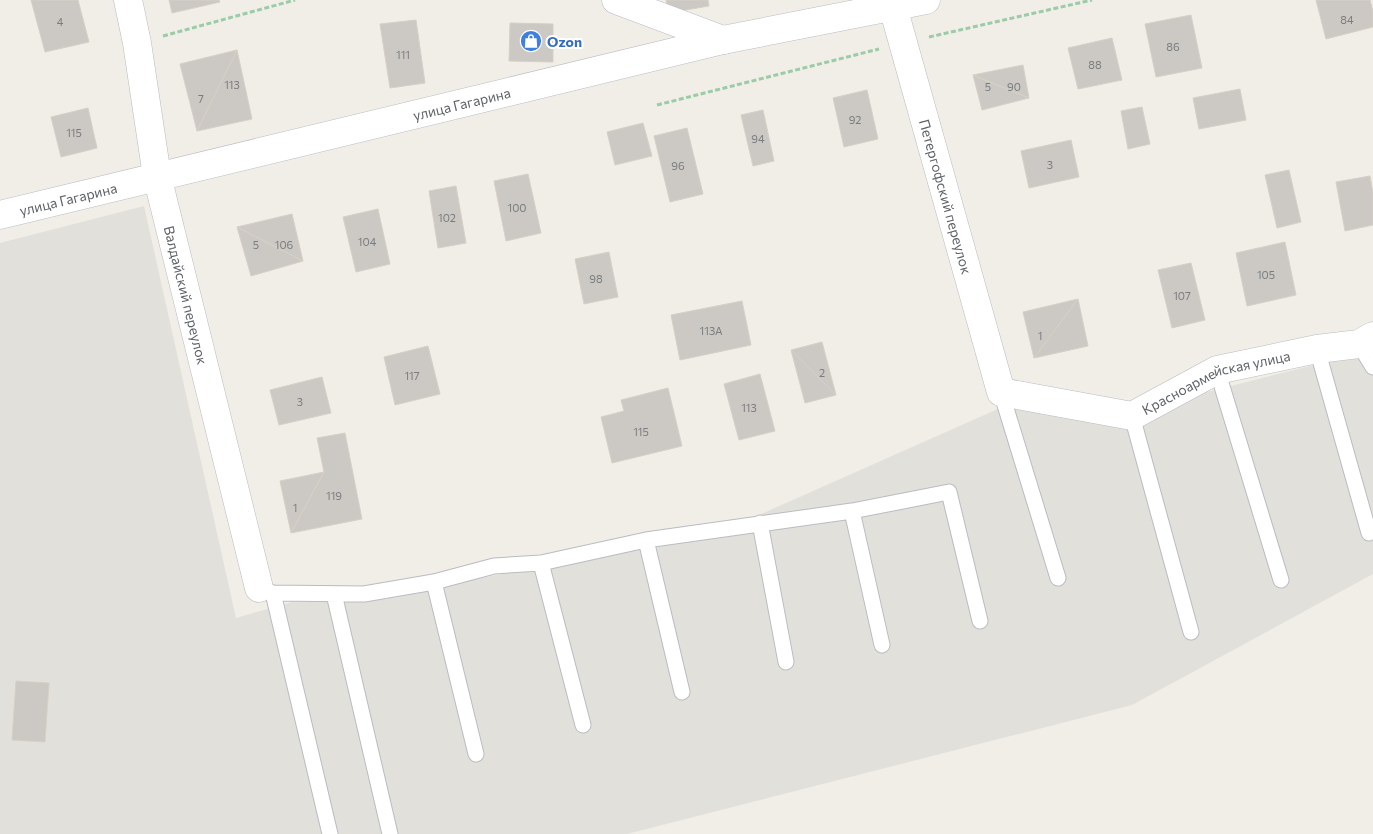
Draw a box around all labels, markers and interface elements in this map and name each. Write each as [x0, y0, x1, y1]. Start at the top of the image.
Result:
house number: 84 [1340, 13, 1354, 26]
house number: 4 [57, 15, 64, 28]
shop icon: Ozon [519, 29, 543, 53]
place label: Ozon [547, 33, 582, 50]
house number: 86 [1166, 40, 1180, 53]
house number: 111 [396, 48, 410, 61]
house number: 88 [1088, 58, 1102, 71]
house number: 113 [224, 78, 240, 91]
house number: 5 [985, 80, 991, 93]
house number: 90 [1007, 80, 1021, 93]
street label: улица Гагарина [411, 83, 512, 123]
house number: 7 [198, 92, 204, 105]
house number: 92 [849, 113, 861, 126]
street label: Петергофский переулок [916, 117, 976, 276]
house number: 115 [66, 126, 82, 139]
house number: 94 [751, 132, 765, 145]
house number: 3 [1047, 158, 1053, 171]
house number: 96 [671, 159, 685, 172]
street label: улица Гагарина [17, 179, 119, 219]
house number: 100 [507, 201, 527, 214]
house number: 102 [438, 211, 456, 224]
street label: Валдайский переулок [161, 224, 212, 367]
house number: 104 [358, 235, 377, 248]
house number: 5 [253, 238, 259, 251]
house number: 106 [275, 238, 294, 251]
house number: 105 [1257, 268, 1275, 281]
house number: 98 [589, 272, 603, 285]
house number: 107 [1173, 289, 1191, 302]
house number: 113А [699, 324, 723, 337]
house number: 1 [1038, 329, 1042, 342]
street label: Красноармейская улица [1139, 346, 1292, 418]
house number: 2 [819, 366, 825, 379]
house number: 117 [404, 369, 420, 382]
house number: 3 [297, 395, 303, 408]
house number: 113 [741, 401, 757, 414]
house number: 115 [633, 425, 649, 438]
house number: 119 [326, 489, 342, 502]
house number: 1 [293, 501, 297, 514]

